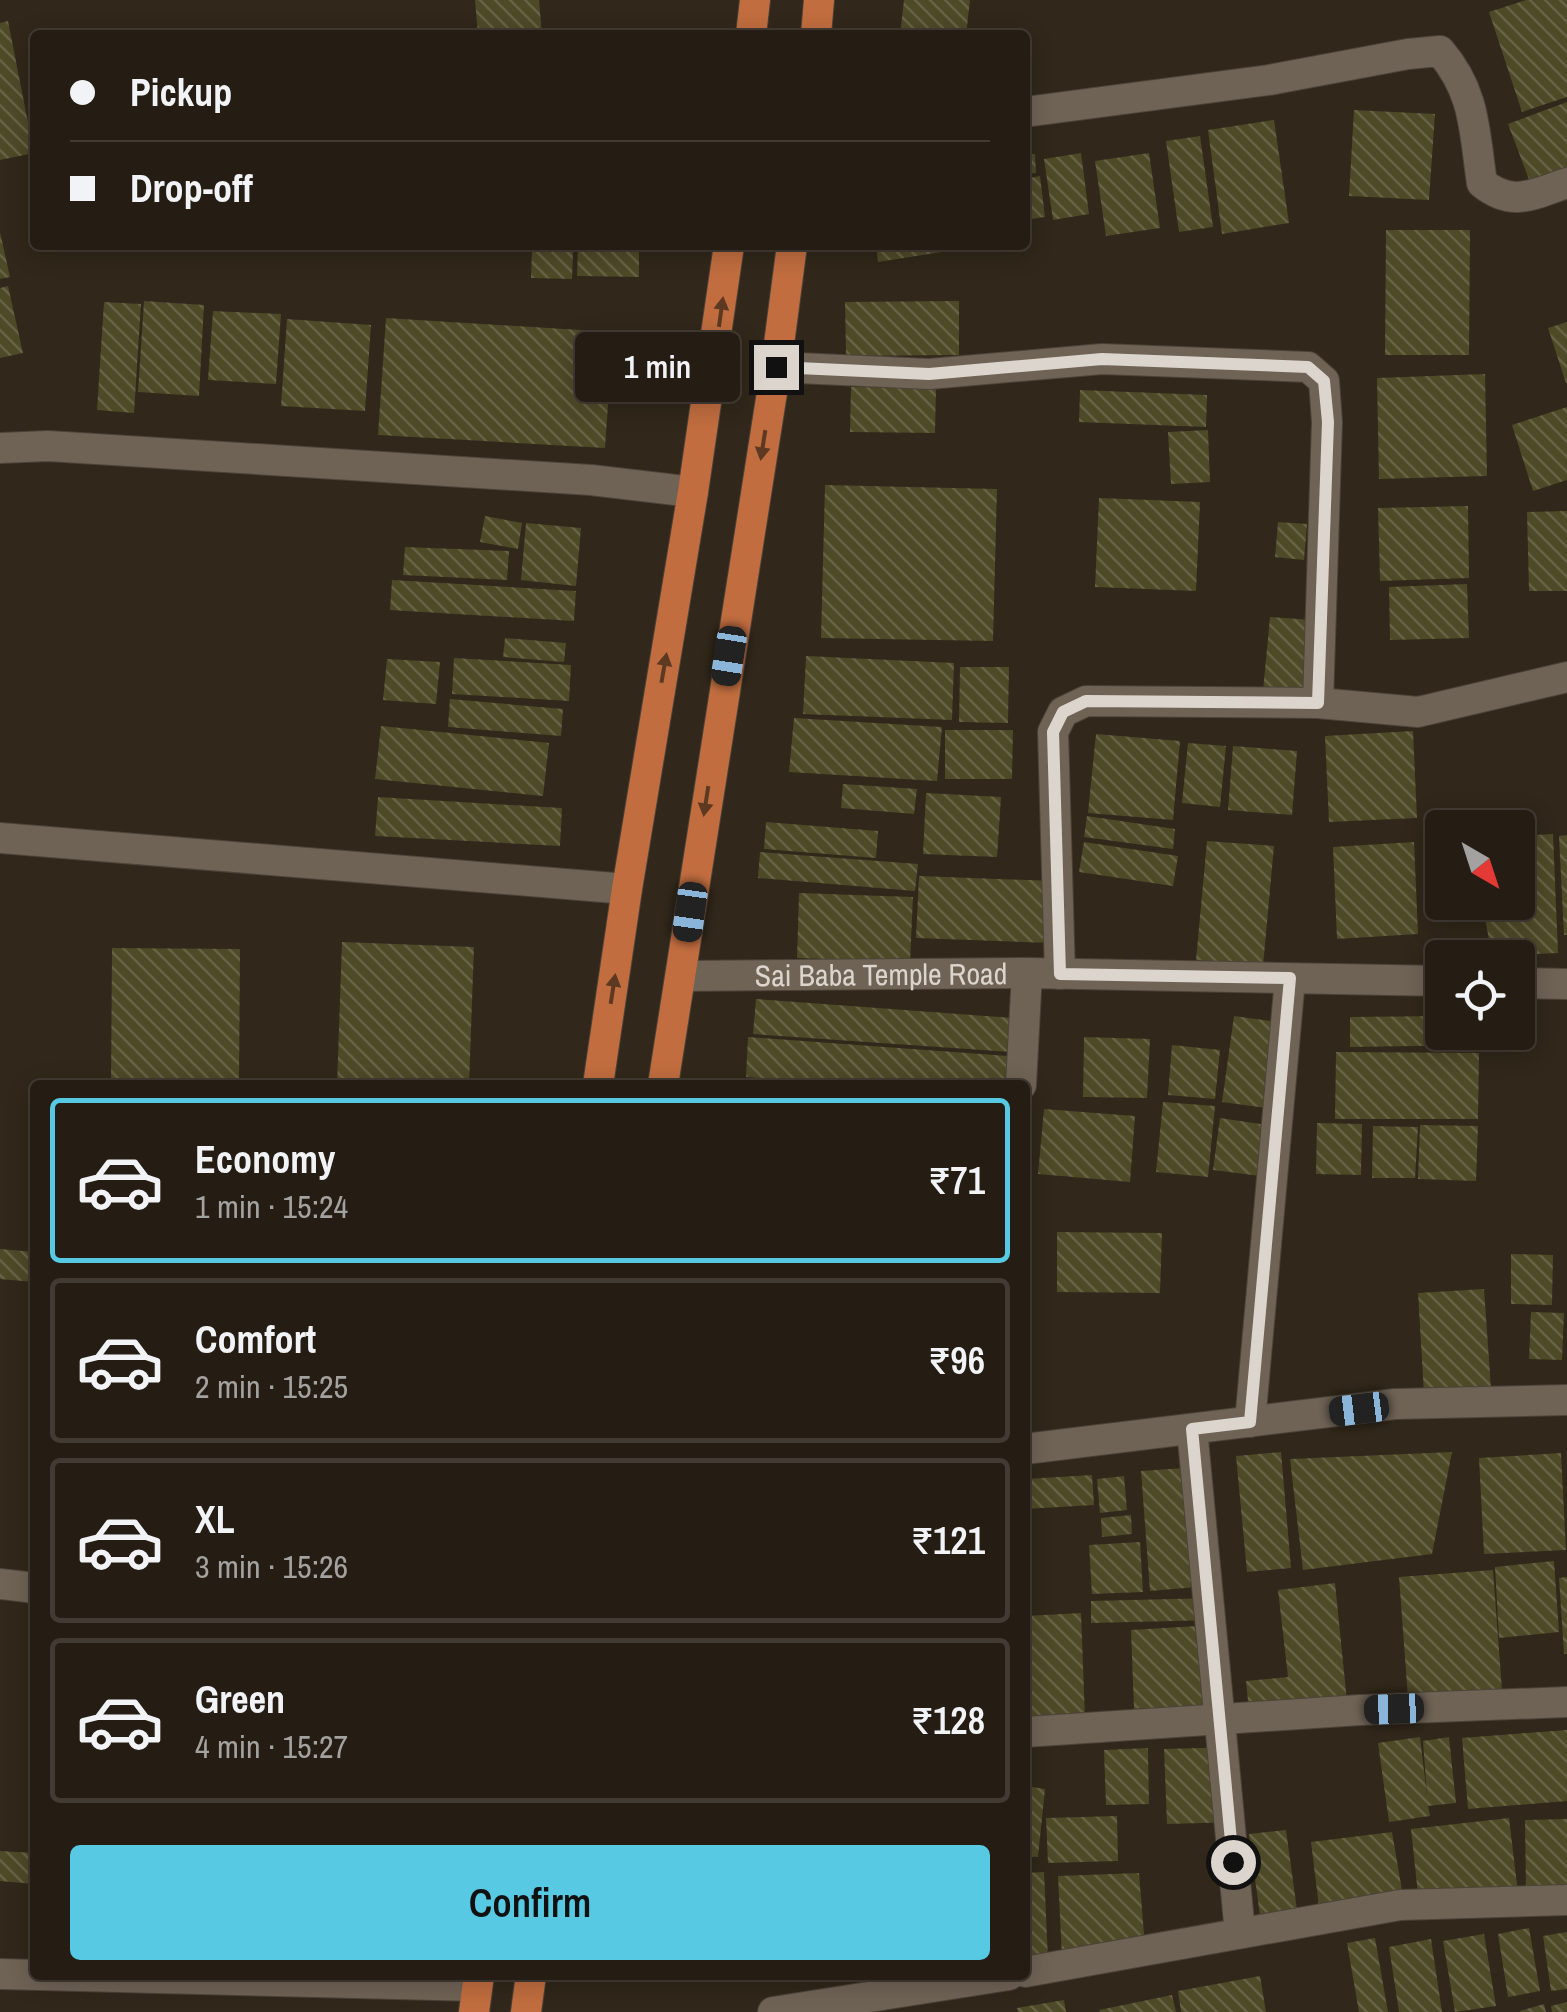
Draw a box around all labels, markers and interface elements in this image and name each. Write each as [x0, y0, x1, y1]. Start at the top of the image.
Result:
text: Pickup [130, 67, 232, 118]
text: Drop-off [130, 163, 253, 214]
one-way arrow [713, 296, 729, 328]
callout: 1 min [576, 332, 741, 402]
text: 1 min [624, 345, 691, 388]
route end [754, 345, 799, 390]
one-way arrow [755, 430, 770, 462]
car [709, 624, 749, 688]
one-way arrow [657, 651, 672, 683]
one-way arrow [698, 785, 713, 817]
north arrow [1425, 810, 1535, 920]
map controls [1425, 810, 1535, 1050]
car [671, 880, 709, 944]
button: locate [1425, 940, 1535, 1050]
street label: Sai Baba Temple Road [754, 953, 1008, 995]
one-way arrow [606, 972, 621, 1004]
text: Economy [195, 1134, 335, 1185]
icon: car [75, 1136, 165, 1226]
text: ₹71 [929, 1155, 985, 1206]
text: 1 min · 15:24 [195, 1185, 348, 1228]
text: Comfort [195, 1314, 316, 1365]
icon: car [75, 1316, 165, 1406]
text: ₹96 [929, 1335, 985, 1386]
text: 2 min · 15:25 [195, 1365, 348, 1408]
car [1327, 1390, 1391, 1428]
text: XL [195, 1494, 235, 1545]
icon: car [75, 1496, 165, 1586]
text: ₹121 [911, 1515, 985, 1566]
text: 3 min · 15:26 [195, 1545, 348, 1588]
text: Green [195, 1674, 285, 1725]
icon: car [75, 1676, 165, 1766]
car [1363, 1693, 1425, 1725]
text: ₹128 [911, 1695, 985, 1746]
text: 4 min · 15:27 [195, 1725, 348, 1768]
route start [1211, 1840, 1256, 1885]
button: Confirm [70, 1845, 990, 1960]

